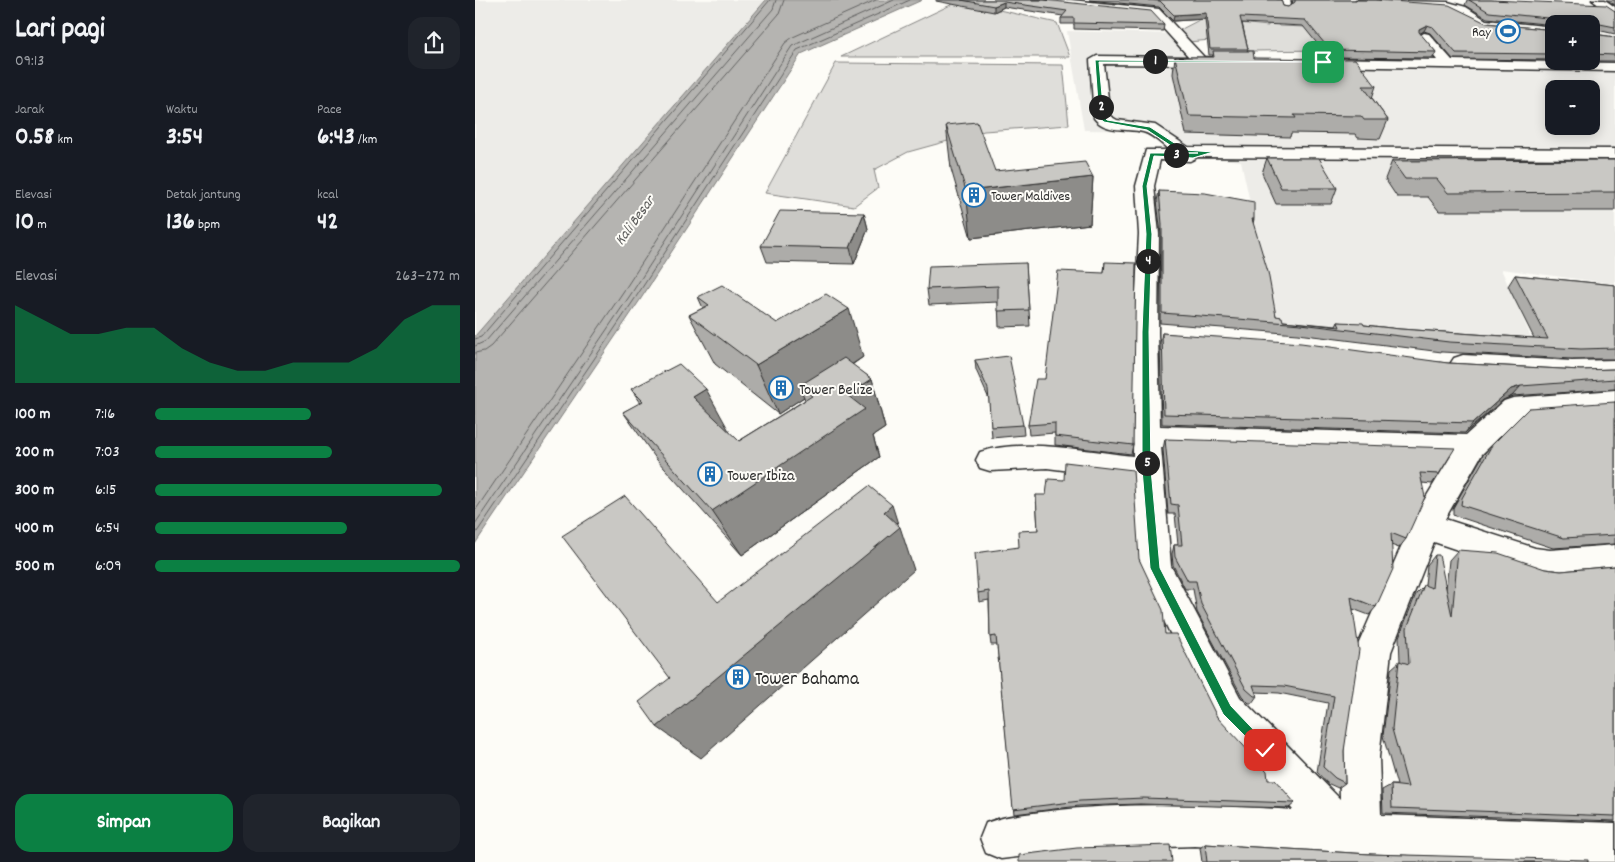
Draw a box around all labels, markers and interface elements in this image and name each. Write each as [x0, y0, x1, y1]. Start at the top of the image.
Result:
text: Lari pagi [15, 11, 105, 51]
map controls [1545, 15, 1600, 135]
button: + [1545, 15, 1600, 70]
button: share [408, 17, 460, 69]
sports icon: Ray [1495, 18, 1521, 44]
place label: Ray [1472, 23, 1491, 43]
pin [1302, 41, 1344, 83]
pin: 1 [1143, 48, 1167, 74]
icon: arrive [1309, 48, 1337, 76]
text: 09:13 [15, 50, 44, 73]
text: 1 [1154, 51, 1157, 71]
button: − [1545, 80, 1600, 135]
pin: 2 [1089, 94, 1113, 120]
text: 2 [1098, 97, 1105, 117]
text: Jarak [15, 100, 44, 120]
text: Waktu [166, 100, 198, 120]
text: Pace [317, 100, 342, 120]
text: 0.58 [15, 120, 54, 156]
text: 3:54 [166, 120, 203, 156]
text: 6:43 [317, 120, 355, 156]
text: km [54, 130, 73, 150]
text: /km [355, 130, 377, 150]
pin: 3 [1163, 142, 1189, 168]
text: 3 [1173, 145, 1180, 165]
building icon: Tower Maldives [961, 182, 987, 208]
text: Elevasi [15, 185, 52, 205]
text: Detak jantung [166, 185, 241, 205]
text: kcal [317, 185, 338, 205]
place label: Tower Maldives [991, 187, 1070, 207]
water label: Kali Besar [610, 191, 662, 250]
text: 10 [15, 205, 34, 241]
text: 136 [166, 205, 195, 241]
text: 42 [317, 205, 338, 241]
text: m [34, 215, 47, 235]
text: bpm [195, 215, 220, 235]
pin: 4 [1135, 248, 1161, 274]
text: 4 [1146, 251, 1151, 271]
text: Elevasi [15, 265, 57, 288]
text: 263–272 m [395, 265, 460, 288]
building icon: Tower Belize [768, 375, 794, 401]
place label: Tower Belize [799, 379, 873, 402]
text: 100 m [15, 403, 51, 426]
text: 7:16 [95, 403, 115, 426]
text: 200 m [15, 441, 54, 464]
text: 7:03 [95, 441, 120, 464]
pin: 5 [1135, 450, 1159, 476]
text: 5 [1144, 453, 1151, 473]
building icon: Tower Ibiza [697, 461, 723, 487]
place label: Tower Ibiza [727, 465, 795, 488]
text: 300 m [15, 479, 54, 502]
text: 6:15 [95, 479, 116, 502]
text: 400 m [15, 517, 54, 540]
text: 6:54 [95, 517, 120, 540]
text: 500 m [15, 555, 55, 578]
text: 6:09 [95, 555, 122, 578]
building icon: Tower Bahama [725, 664, 751, 690]
place label: Tower Bahama [755, 667, 860, 694]
pin [1244, 729, 1286, 771]
icon: check [1251, 736, 1279, 764]
button: Simpan [15, 794, 233, 852]
button: Bagikan [243, 794, 460, 852]

